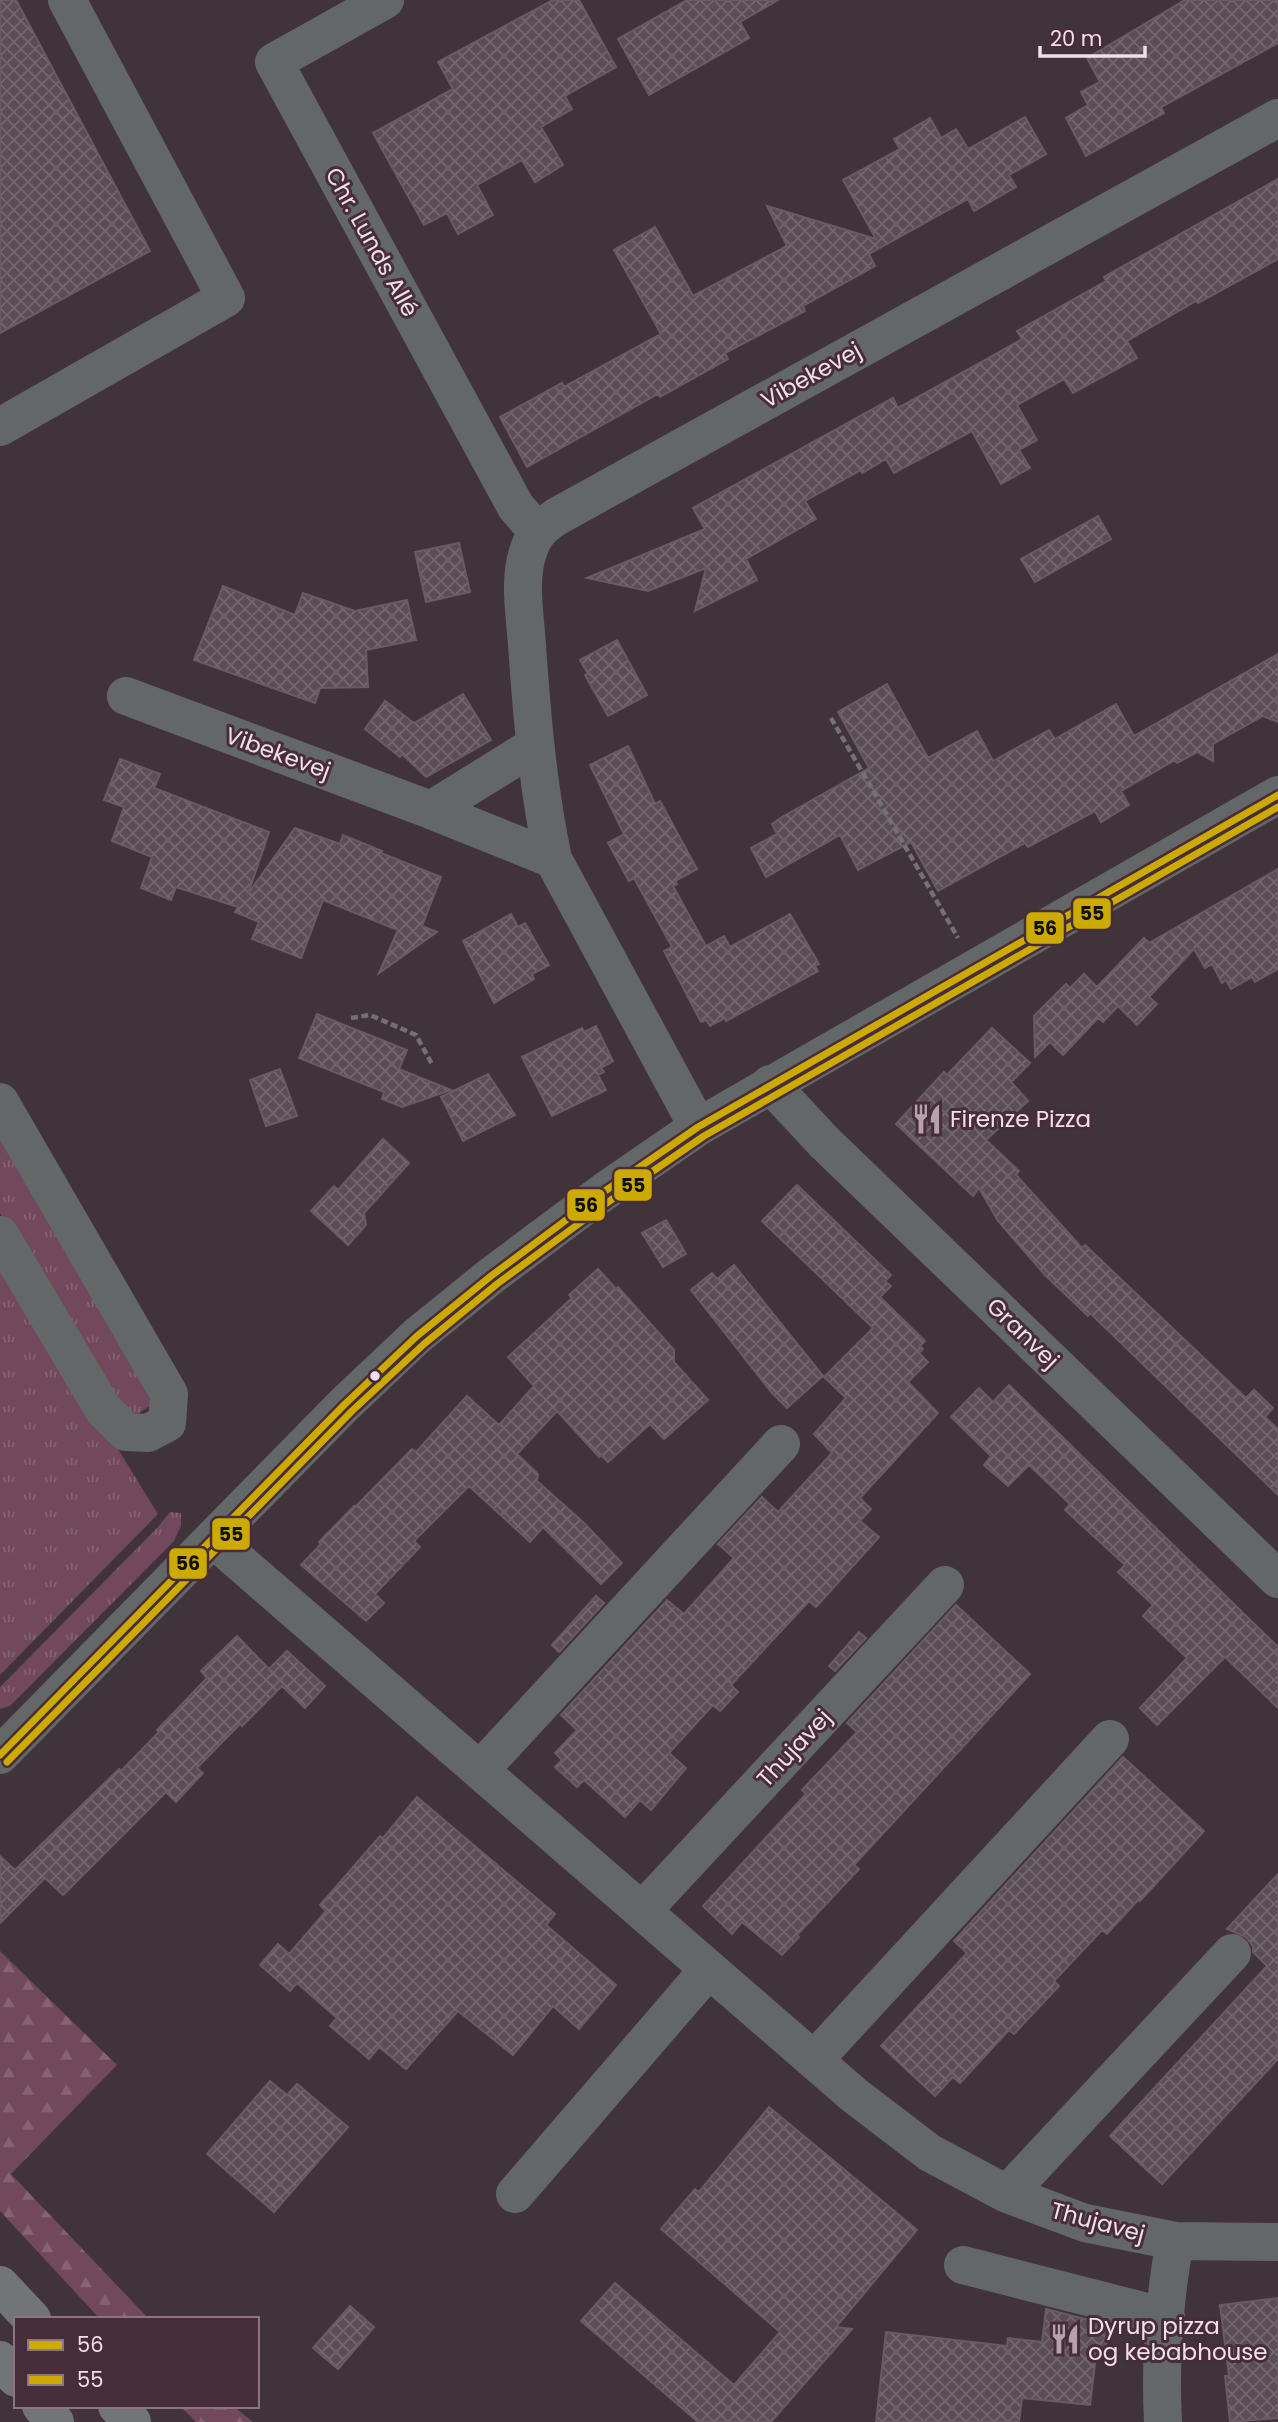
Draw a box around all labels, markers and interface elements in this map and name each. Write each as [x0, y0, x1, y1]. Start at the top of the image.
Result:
scale bar [1040, 14, 1145, 58]
text: 20 m [1050, 24, 1103, 53]
street label: Chr. Lunds Allé [318, 162, 426, 322]
street label: Vibekevej [755, 334, 867, 416]
street label: Vibekevej [221, 719, 335, 787]
line badge: 55 [1072, 897, 1112, 930]
text: 55 [1080, 900, 1104, 927]
line badge: 56 [1025, 911, 1065, 945]
text: 56 [1033, 915, 1057, 942]
restaurant icon: Firenze Pizza [910, 1102, 944, 1136]
place label: Firenze Pizza [950, 1103, 1091, 1135]
line badge: 55 [613, 1168, 653, 1202]
text: 55 [621, 1172, 645, 1199]
line badge: 56 [566, 1188, 606, 1222]
text: 56 [574, 1192, 598, 1219]
street label: Granvej [980, 1290, 1066, 1376]
unlabelled marker [368, 1369, 382, 1383]
line badge: 55 [211, 1517, 251, 1551]
text: 55 [219, 1521, 243, 1548]
line badge: 56 [168, 1547, 208, 1580]
text: 56 [176, 1550, 200, 1577]
street label: Thujavej [750, 1702, 838, 1794]
street label: Thujavej [1047, 2194, 1149, 2250]
place label: Dyrup pizza og kebabhouse [1088, 2310, 1268, 2368]
legend [14, 2317, 259, 2408]
restaurant icon: Dyrup pizza og kebabhouse [1048, 2322, 1082, 2356]
text: 56 [77, 2330, 104, 2359]
text: 55 [77, 2365, 103, 2394]

